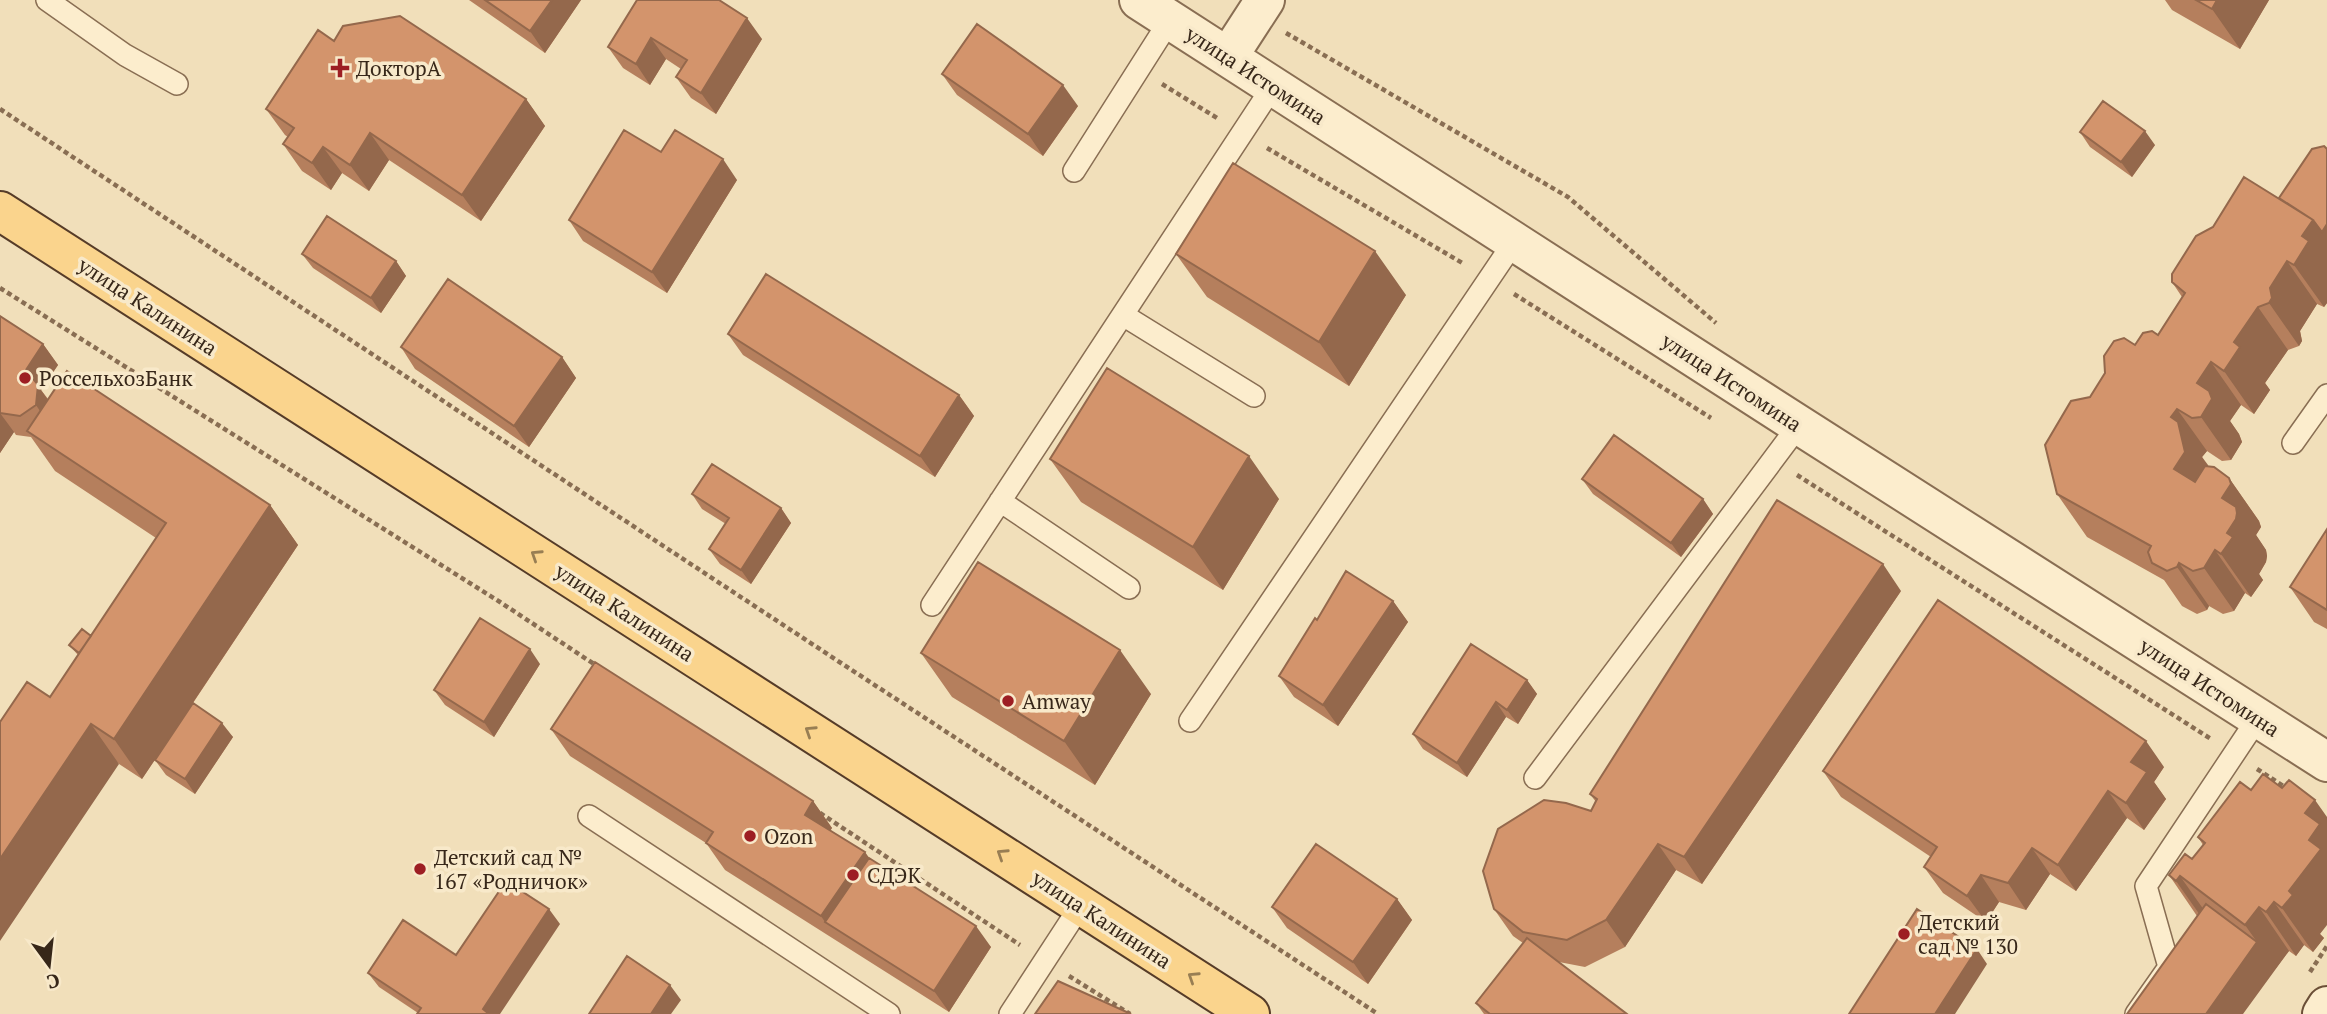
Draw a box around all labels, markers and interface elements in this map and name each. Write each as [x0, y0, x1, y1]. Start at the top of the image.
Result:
street label: улица Истомина [1180, 19, 1332, 131]
place label: ДокторА [356, 54, 442, 82]
marker: ДокторА [330, 58, 350, 78]
street label: улица Калинина [72, 250, 223, 362]
street label: улица Истомина [1656, 326, 1808, 438]
place label: РоссельхозБанк [39, 364, 193, 392]
marker: РоссельхозБанк [17, 370, 33, 386]
one-way arrow [531, 550, 544, 563]
street label: улица Калинина [549, 556, 700, 668]
street label: улица Истомина [2134, 631, 2286, 743]
place label: Amway [1022, 687, 1091, 715]
marker: Amway [1000, 693, 1016, 709]
one-way arrow [805, 727, 818, 739]
place label: Ozon [764, 822, 814, 850]
marker: Ozon [742, 828, 758, 844]
place label: Детский сад № 167 «Родничок» [434, 843, 588, 895]
one-way arrow [996, 849, 1009, 862]
marker: Детский сад № 167 «Родничок» [412, 861, 428, 877]
place label: СДЭК [867, 861, 921, 889]
street label: улица Калинина [1026, 863, 1177, 975]
marker: СДЭК [845, 867, 861, 883]
place label: Детский сад № 130 [1918, 908, 2018, 960]
marker: Детский сад № 130 [1896, 926, 1912, 942]
north arrow [14, 930, 84, 1000]
text: С [44, 968, 63, 996]
one-way arrow [1188, 973, 1201, 985]

